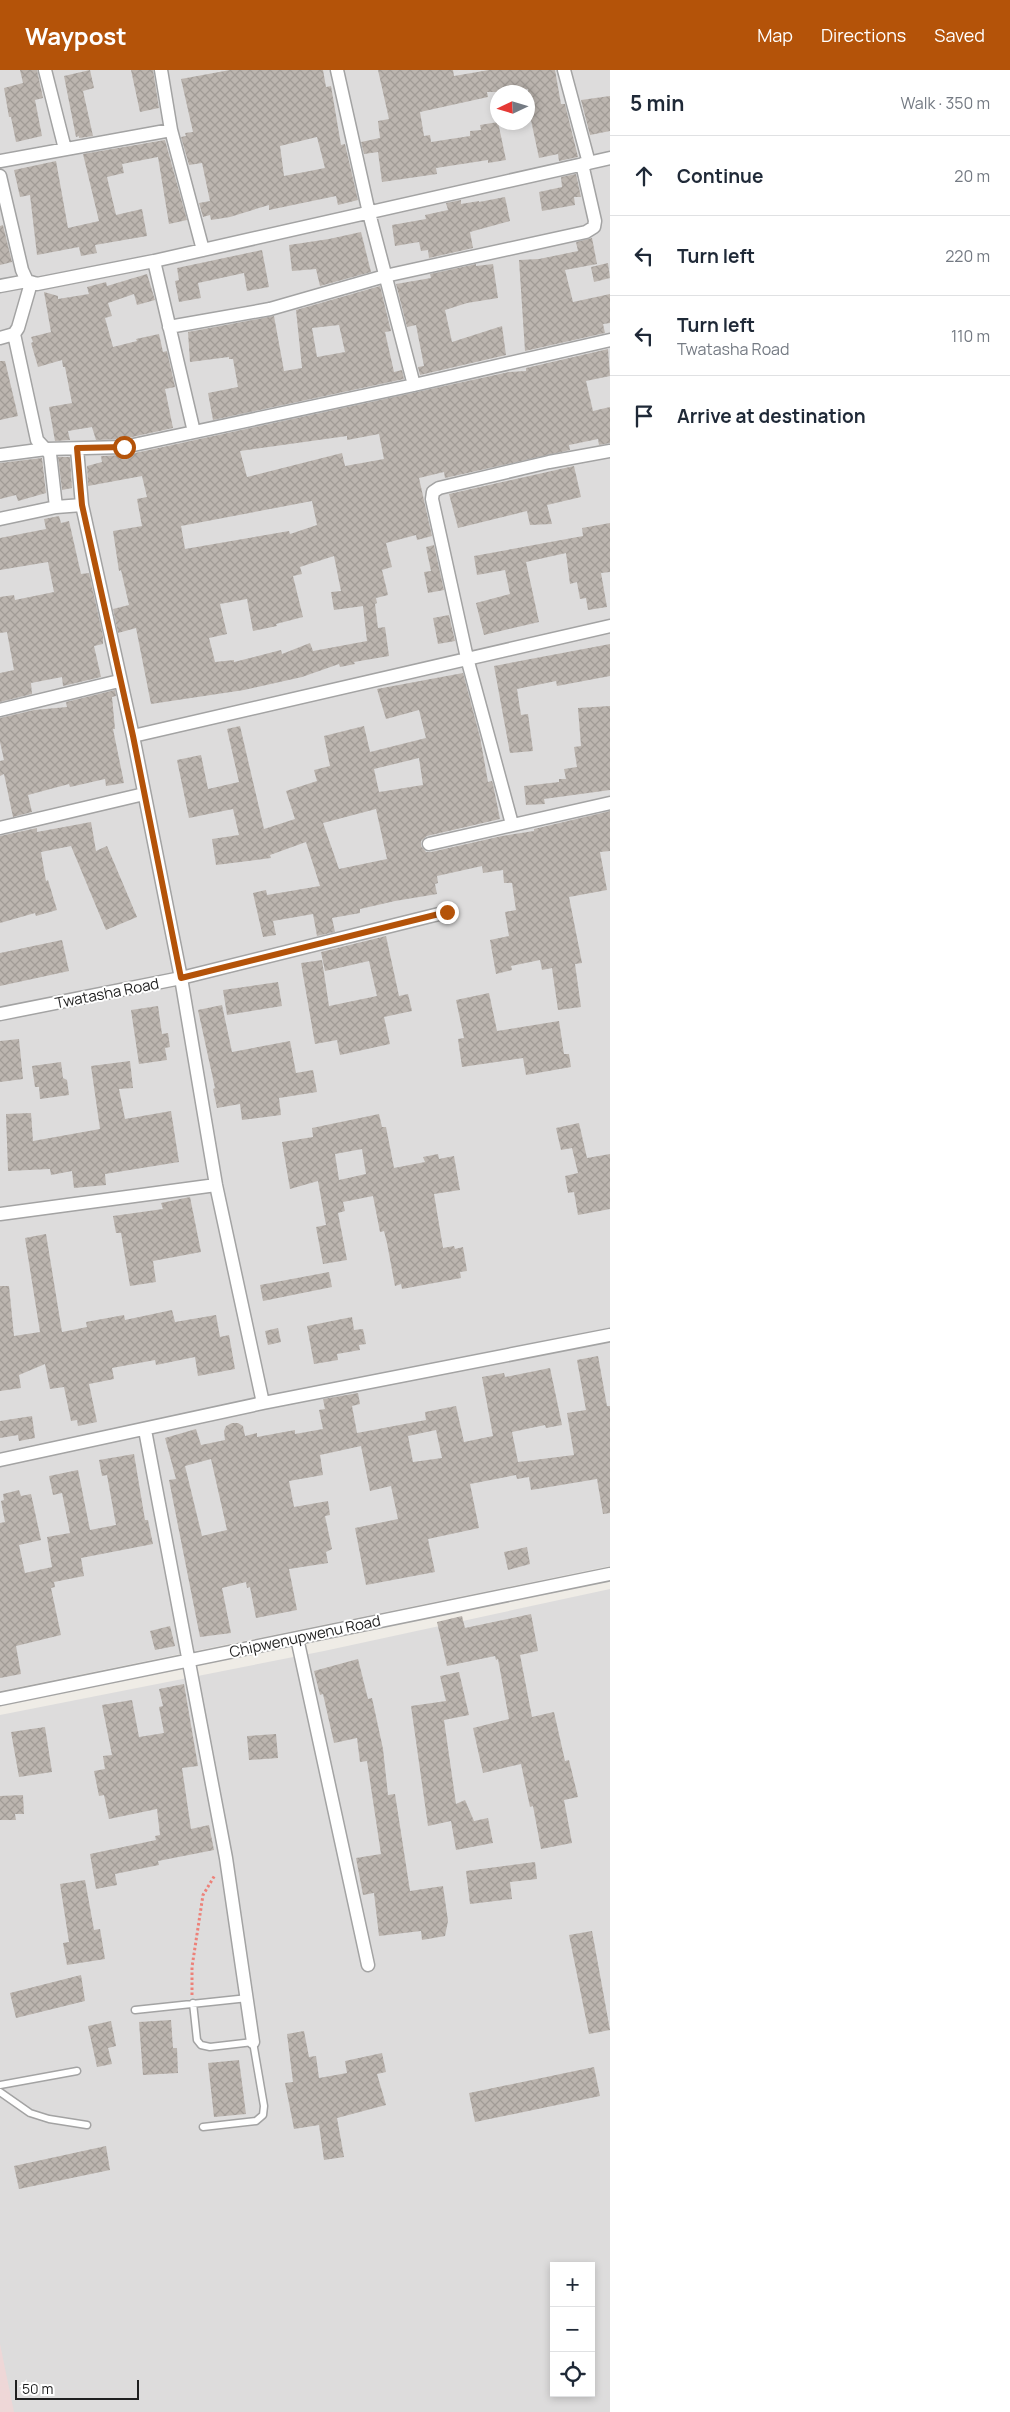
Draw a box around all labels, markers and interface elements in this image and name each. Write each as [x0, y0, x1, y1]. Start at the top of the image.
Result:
text: Waypost [25, 19, 127, 52]
text: Map [757, 23, 793, 47]
text: Directions [821, 23, 906, 47]
text: Saved [934, 23, 985, 47]
north arrow [490, 85, 535, 130]
text: 5 min [630, 89, 684, 117]
text: Walk · 350 m [901, 92, 990, 114]
icon: ahead [630, 162, 658, 190]
text: Continue [677, 163, 763, 189]
text: 20 m [954, 165, 990, 187]
icon: left [630, 242, 658, 270]
text: Turn left [677, 243, 755, 269]
text: 220 m [945, 245, 990, 267]
text: Turn left [677, 312, 755, 338]
icon: left [630, 322, 658, 350]
text: 110 m [951, 325, 990, 347]
text: Twatasha Road [677, 338, 789, 360]
icon: arrive [630, 402, 658, 430]
text: Arrive at destination [677, 403, 866, 429]
route start [113, 436, 136, 459]
route end [436, 901, 459, 924]
street label: Twatasha Road [53, 973, 161, 1013]
street label: Chipwenupwenu Road [227, 1610, 383, 1662]
map controls [550, 2262, 595, 2397]
button: + [550, 2262, 595, 2307]
button: − [550, 2307, 595, 2352]
button: locate [550, 2352, 595, 2397]
scale bar [15, 2377, 139, 2400]
text: 50 m [22, 2379, 53, 2398]

